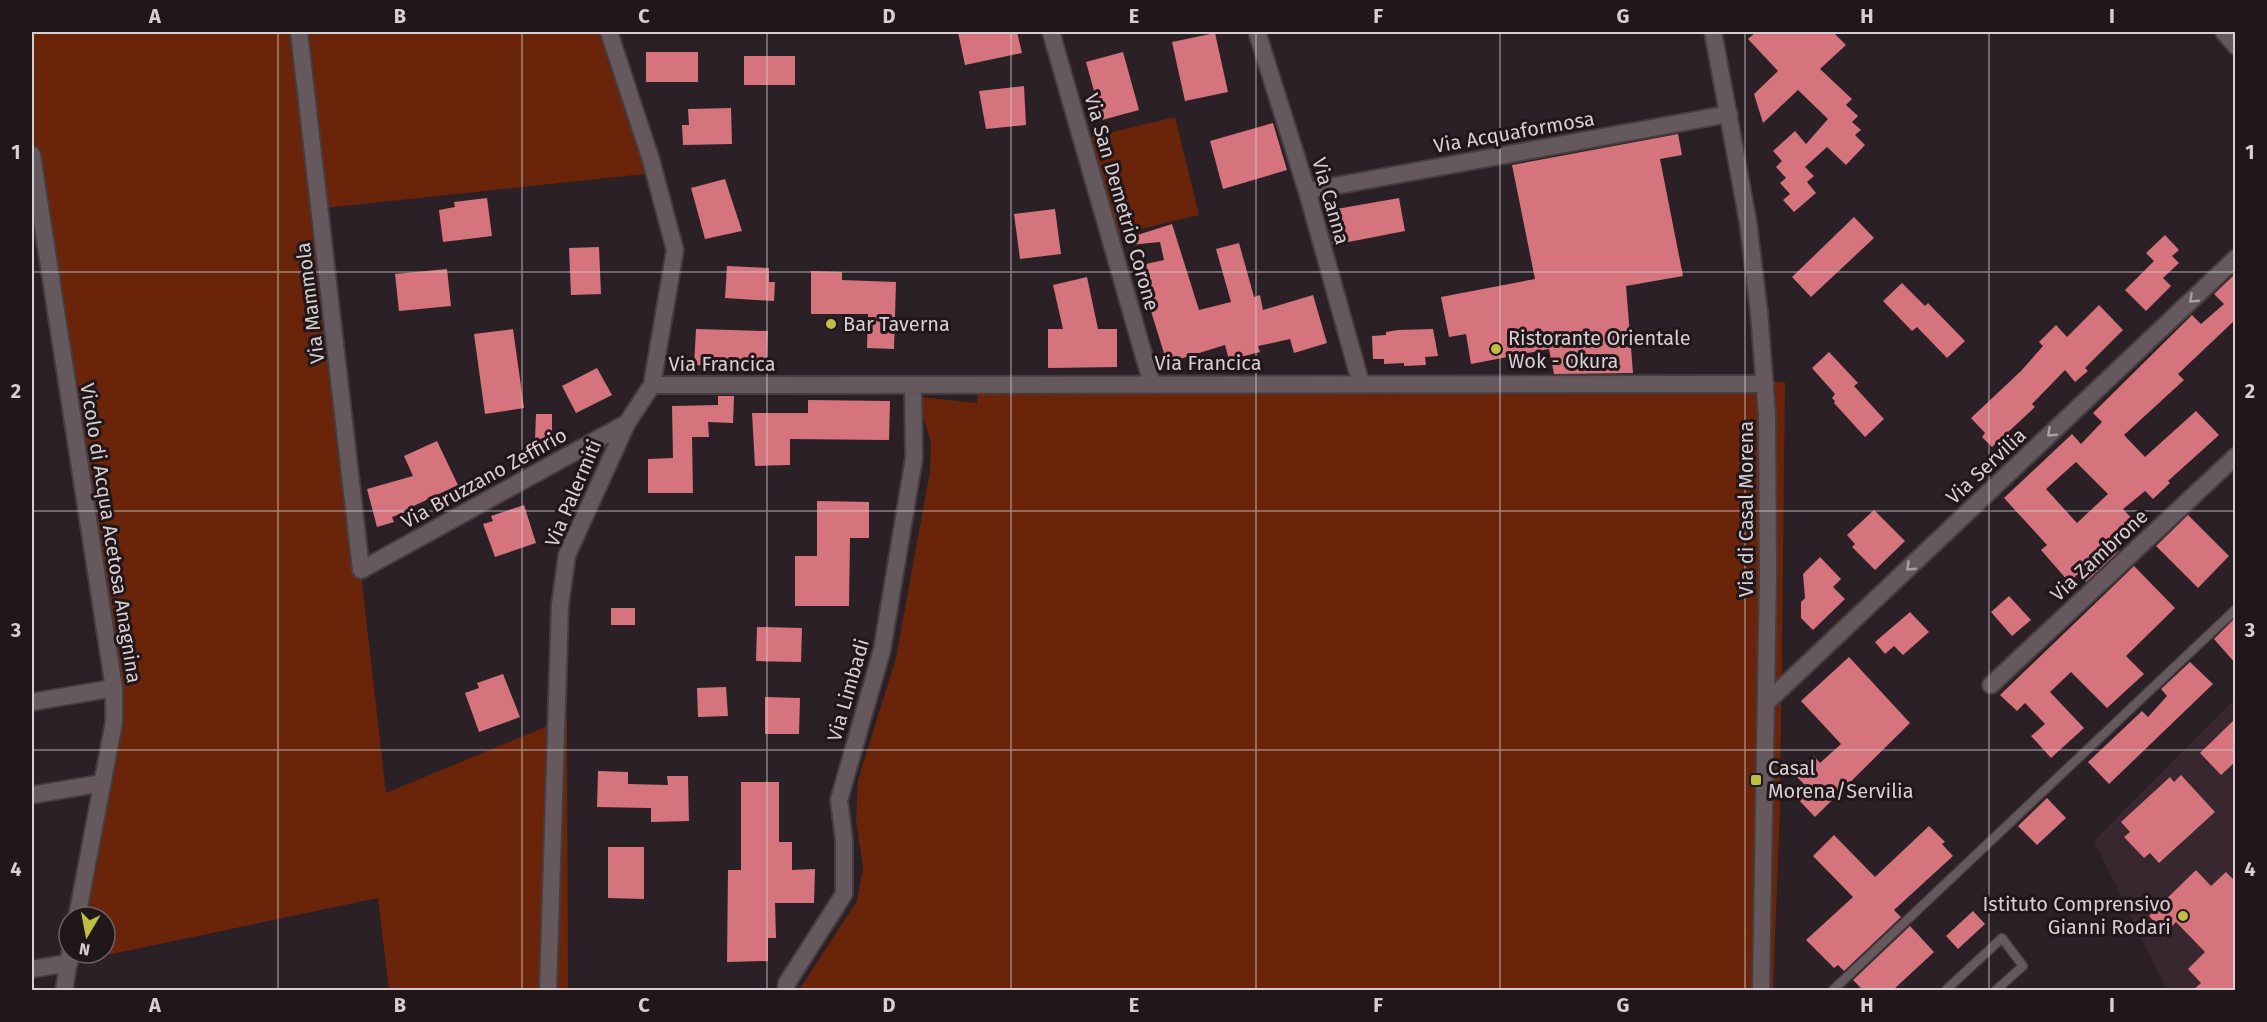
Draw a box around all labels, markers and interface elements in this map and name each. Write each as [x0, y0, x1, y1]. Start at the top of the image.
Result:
text: A [148, 4, 162, 28]
text: B [394, 4, 406, 28]
text: C [638, 4, 650, 28]
text: D [882, 4, 896, 28]
text: E [1129, 4, 1139, 28]
text: F [1373, 4, 1383, 28]
text: G [1617, 4, 1629, 28]
text: H [1860, 4, 1874, 28]
text: I [2109, 4, 2115, 28]
street label: Via San Demetrio Corone [1079, 91, 1165, 313]
street label: Via Acquaformosa [1432, 106, 1596, 158]
text: 1 [11, 140, 21, 164]
text: 1 [2245, 140, 2255, 164]
street label: Via Canna [1307, 155, 1355, 247]
street label: Via Mammola [291, 241, 329, 365]
one-way arrow [2189, 291, 2200, 302]
place label: Bar Taverna [843, 312, 950, 336]
marker: Bar Taverna [824, 317, 838, 331]
place label: Ristorante Orientale Wok - Okura [1508, 326, 1691, 373]
marker: Ristorante Orientale Wok - Okura [1489, 342, 1503, 356]
street label: Via Francica [1154, 351, 1262, 375]
street label: Via Francica [668, 352, 776, 376]
text: 2 [11, 379, 21, 403]
text: 2 [2245, 379, 2255, 403]
street label: Vicolo di Acqua Acetosa Anagnina [75, 381, 147, 685]
street label: Via di Casal Morena [1734, 421, 1758, 597]
street label: Via Bruzzano Zeffirio [397, 423, 571, 533]
street label: Via Servilia [1941, 423, 2031, 509]
one-way arrow [2048, 425, 2059, 436]
street label: Via Palermiti [540, 436, 606, 550]
street label: Via Zambrone [2045, 504, 2153, 606]
one-way arrow [1906, 560, 1916, 571]
text: 3 [10, 618, 21, 642]
text: 3 [2244, 618, 2255, 642]
street label: Via Limbadi [822, 636, 874, 744]
place label: Casal Morena/Servilia [1768, 756, 1914, 803]
marker: Casal Morena/Servilia [1749, 773, 1763, 787]
text: 4 [10, 857, 22, 881]
text: 4 [2244, 857, 2256, 881]
place label: Istituto Comprensivo Gianni Rodari [1982, 892, 2171, 939]
north arrow [57, 905, 117, 965]
marker: Istituto Comprensivo Gianni Rodari [2176, 909, 2190, 923]
text: N [78, 939, 91, 960]
text: A [148, 993, 162, 1017]
text: B [394, 993, 406, 1017]
text: C [638, 993, 650, 1017]
text: D [882, 993, 896, 1017]
text: E [1129, 993, 1139, 1017]
text: F [1373, 993, 1383, 1017]
text: G [1617, 993, 1629, 1017]
text: H [1860, 993, 1874, 1017]
text: I [2109, 993, 2115, 1017]

